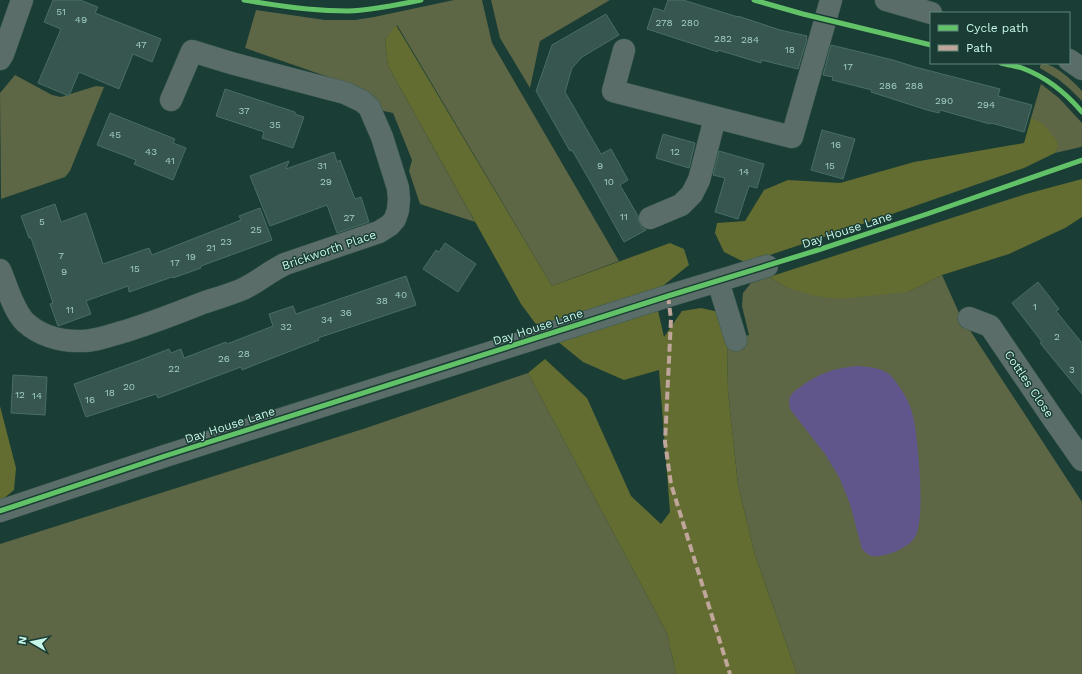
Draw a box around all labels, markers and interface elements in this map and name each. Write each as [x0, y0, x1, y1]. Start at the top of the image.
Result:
house number: 51 [56, 6, 66, 17]
legend [930, 12, 1070, 64]
house number: 49 [75, 14, 87, 25]
house number: 278 [655, 17, 673, 28]
house number: 280 [681, 17, 699, 28]
text: Cycle path [966, 21, 1028, 35]
house number: 282 [714, 33, 732, 44]
house number: 284 [741, 34, 759, 45]
house number: 47 [135, 39, 147, 50]
text: Path [966, 41, 992, 55]
house number: 18 [785, 44, 795, 55]
house number: 17 [843, 61, 853, 72]
house number: 286 [879, 80, 897, 91]
house number: 288 [905, 80, 923, 91]
house number: 290 [935, 95, 953, 106]
house number: 294 [977, 99, 995, 110]
house number: 37 [238, 105, 250, 116]
house number: 35 [269, 119, 281, 130]
house number: 45 [109, 129, 121, 140]
house number: 16 [831, 139, 841, 150]
house number: 43 [145, 146, 157, 157]
house number: 12 [670, 146, 680, 157]
house number: 41 [165, 155, 175, 166]
house number: 31 [317, 160, 327, 171]
house number: 9 [597, 160, 603, 171]
house number: 15 [825, 160, 835, 171]
house number: 14 [739, 166, 749, 177]
house number: 29 [320, 176, 332, 187]
house number: 10 [604, 176, 614, 187]
street label: Day House Lane [800, 209, 894, 251]
house number: 11 [620, 211, 628, 222]
house number: 27 [343, 212, 355, 223]
house number: 5 [39, 216, 45, 227]
house number: 25 [250, 224, 262, 235]
street label: Brickworth Place [280, 227, 378, 273]
house number: 23 [220, 236, 232, 247]
house number: 21 [206, 242, 216, 253]
house number: 7 [58, 250, 64, 261]
house number: 19 [186, 251, 196, 262]
house number: 17 [170, 257, 180, 268]
house number: 15 [130, 263, 140, 274]
house number: 9 [61, 266, 67, 277]
house number: 40 [395, 289, 407, 300]
house number: 38 [376, 295, 388, 306]
house number: 1 [1033, 301, 1037, 312]
house number: 11 [66, 304, 74, 315]
street label: Day House Lane [491, 306, 585, 348]
house number: 36 [340, 307, 352, 318]
house number: 34 [321, 314, 333, 325]
house number: 32 [280, 321, 292, 332]
house number: 2 [1054, 331, 1060, 342]
house number: 28 [238, 348, 250, 359]
street label: Cottles Close [1001, 348, 1057, 420]
house number: 26 [218, 353, 230, 364]
house number: 22 [168, 363, 180, 374]
house number: 3 [1069, 364, 1075, 375]
house number: 20 [123, 381, 135, 392]
house number: 18 [105, 387, 115, 398]
house number: 12 [15, 389, 25, 400]
house number: 14 [32, 390, 42, 401]
house number: 16 [85, 394, 95, 405]
street label: Day House Lane [183, 404, 277, 446]
north arrow [12, 622, 52, 662]
text: N [16, 635, 30, 646]

